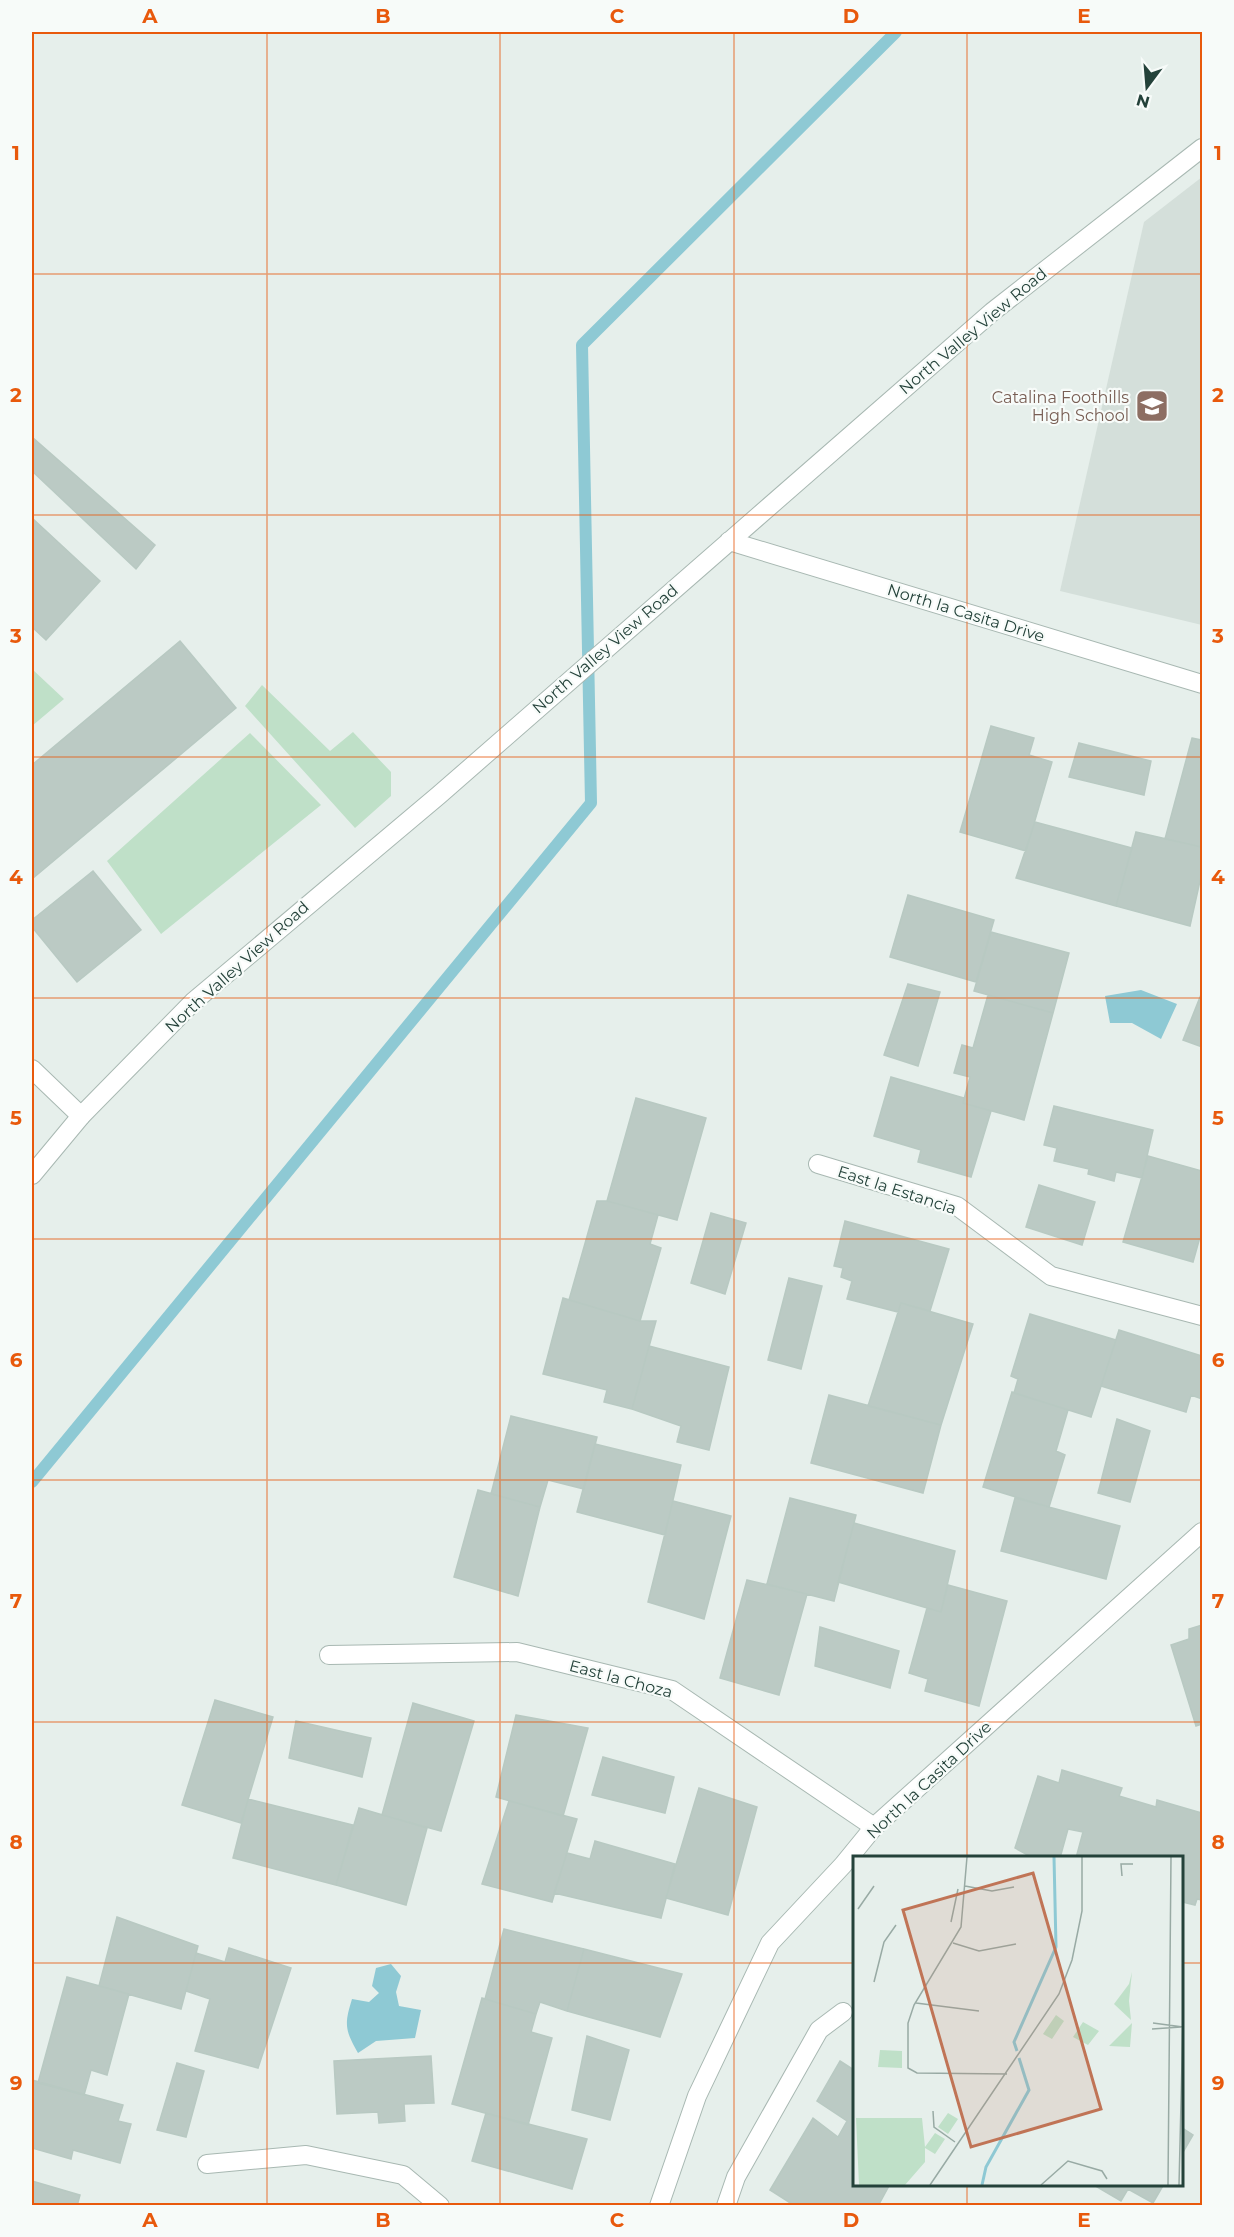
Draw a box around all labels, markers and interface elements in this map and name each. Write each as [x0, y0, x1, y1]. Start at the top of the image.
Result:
text: A [141, 4, 158, 28]
text: B [375, 4, 391, 28]
text: C [610, 4, 625, 28]
text: D [843, 4, 859, 28]
text: E [1077, 4, 1091, 28]
north arrow [1117, 57, 1177, 117]
text: N [1134, 90, 1152, 112]
text: 1 [12, 141, 20, 165]
text: 1 [1214, 141, 1222, 165]
street label: North Valley View Road [895, 264, 1051, 398]
text: 2 [10, 383, 22, 407]
text: 2 [1212, 383, 1224, 407]
place label: Catalina Foothills High School [992, 388, 1129, 425]
school or university icon: Catalina Foothills High School [1134, 388, 1170, 424]
street label: North la Casita Drive [885, 580, 1047, 646]
street label: North Valley View Road [528, 581, 682, 717]
text: 3 [9, 624, 22, 648]
text: 3 [1211, 624, 1224, 648]
text: 4 [9, 865, 23, 889]
text: 4 [1211, 865, 1225, 889]
street label: North Valley View Road [161, 897, 313, 1037]
text: 5 [10, 1106, 22, 1130]
text: 5 [1212, 1106, 1224, 1130]
street label: East la Estancia [835, 1162, 959, 1218]
text: 6 [10, 1348, 23, 1372]
text: 6 [1212, 1348, 1225, 1372]
text: 7 [10, 1589, 22, 1613]
text: 7 [1212, 1589, 1224, 1613]
street label: East la Choza [567, 1656, 675, 1702]
street label: North la Casita Drive [863, 1717, 995, 1843]
text: 8 [9, 1830, 23, 1854]
text: 8 [1211, 1830, 1225, 1854]
inset map [853, 1856, 1183, 2186]
text: 9 [10, 2071, 22, 2095]
text: 9 [1212, 2071, 1224, 2095]
text: A [141, 2208, 158, 2232]
text: B [375, 2208, 391, 2232]
text: C [610, 2208, 625, 2232]
text: D [843, 2208, 859, 2232]
text: E [1077, 2208, 1091, 2232]

